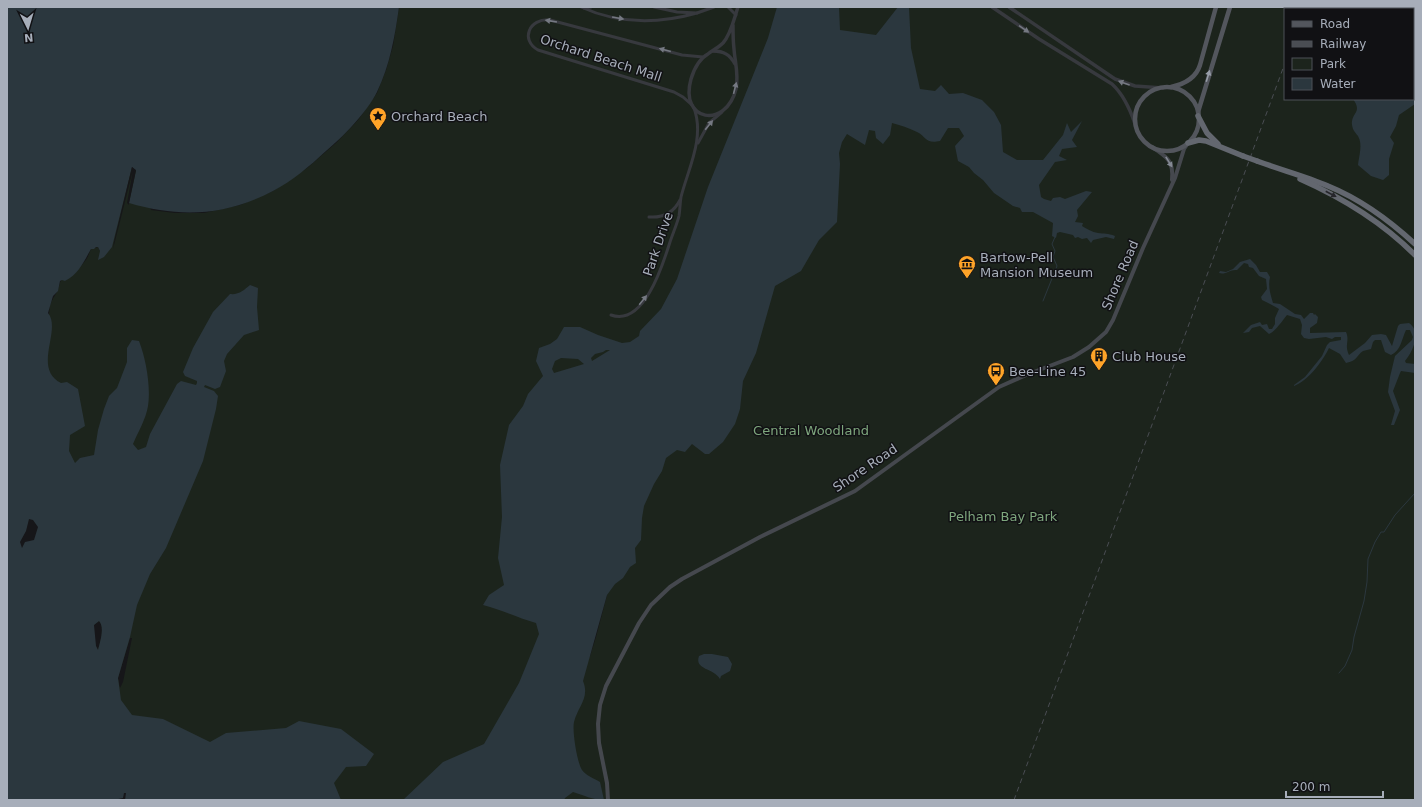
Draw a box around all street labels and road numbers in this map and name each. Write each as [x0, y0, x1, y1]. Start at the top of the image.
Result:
street label: Orchard Beach Mall [538, 31, 664, 85]
street label: Park Drive [640, 210, 676, 278]
street label: Shore Road [1099, 238, 1141, 312]
street label: Shore Road [830, 441, 900, 495]

